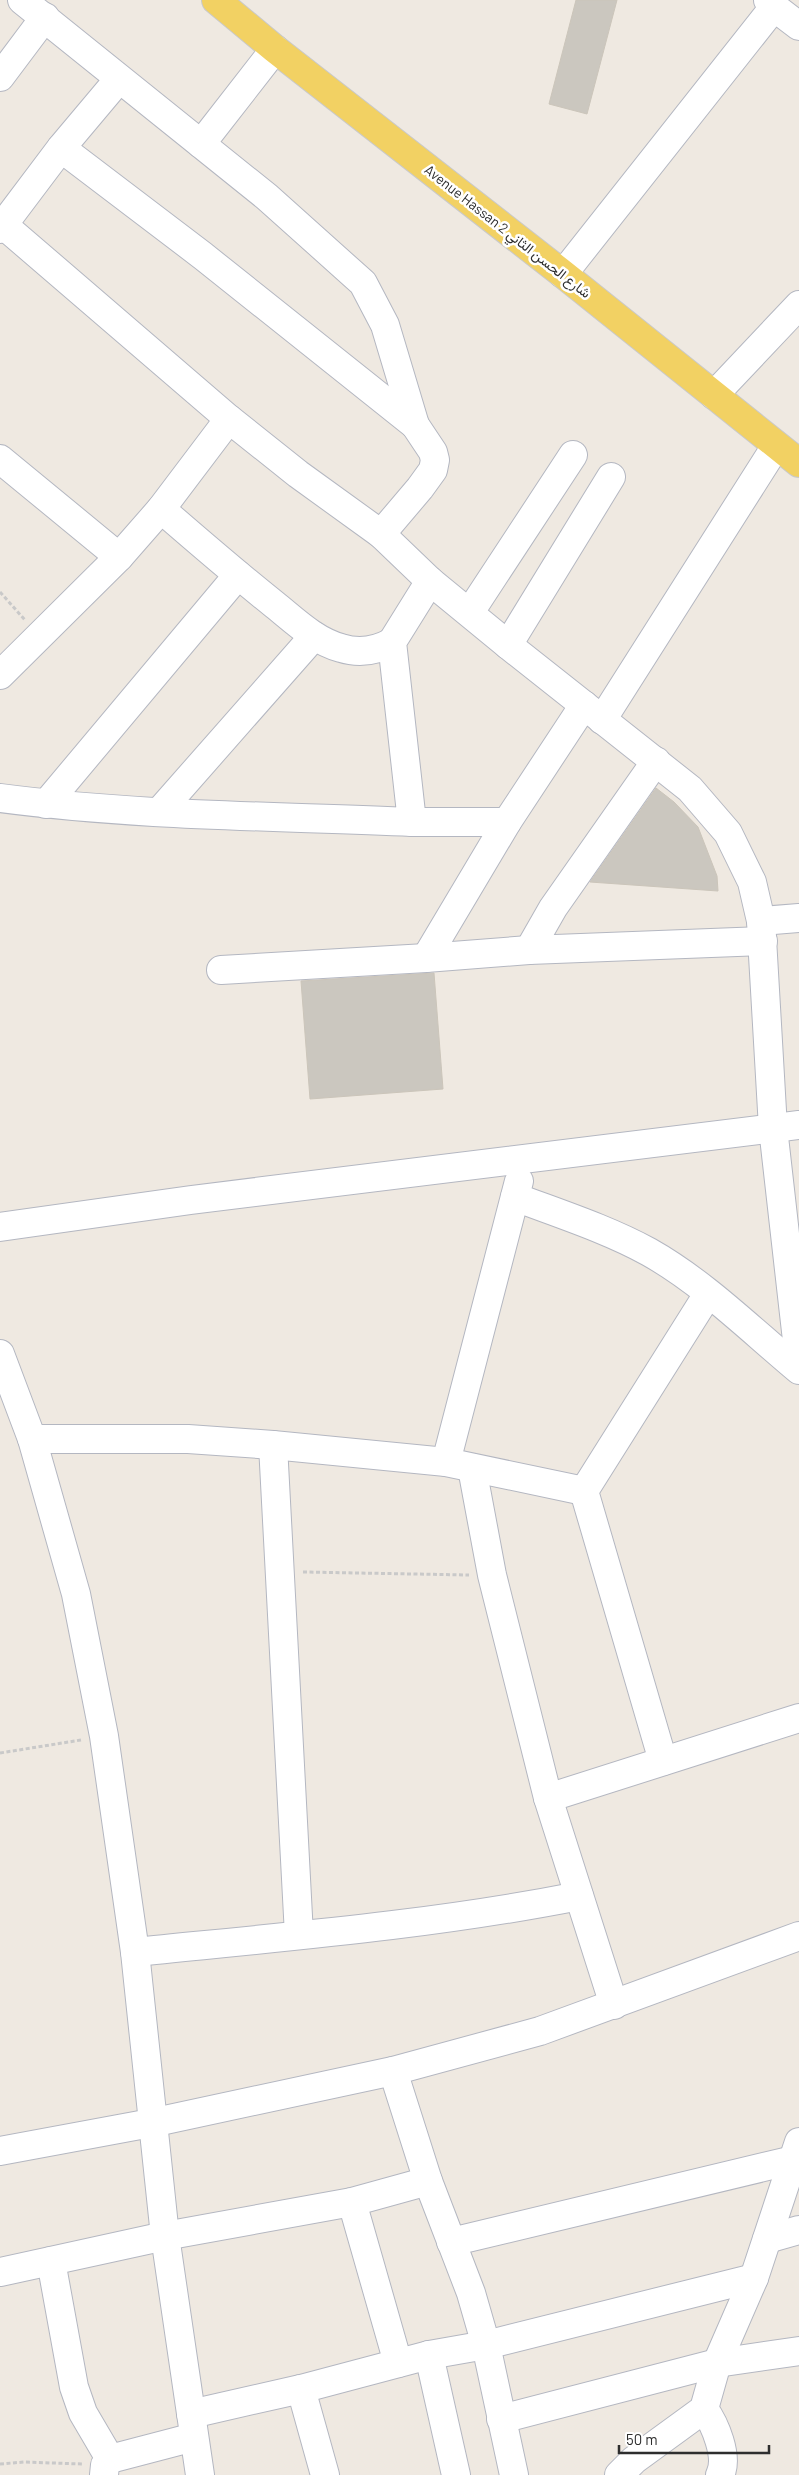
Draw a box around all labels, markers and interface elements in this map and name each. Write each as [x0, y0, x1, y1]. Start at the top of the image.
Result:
street label: Avenue Hassan 2 شارع الحسن الثاني [419, 161, 595, 304]
scale bar [619, 2422, 769, 2454]
text: 50 m [626, 2430, 658, 2448]

